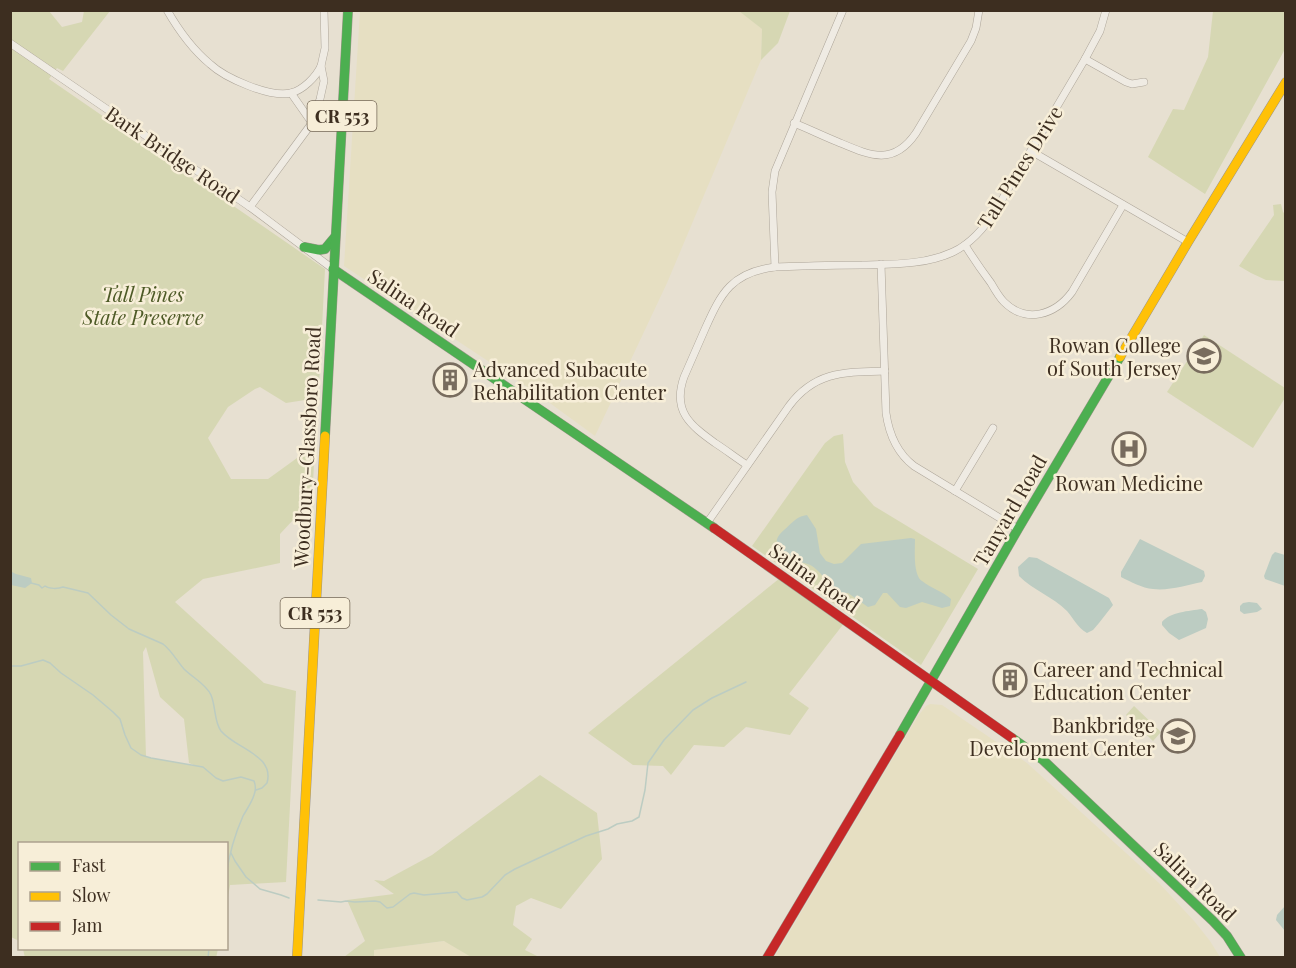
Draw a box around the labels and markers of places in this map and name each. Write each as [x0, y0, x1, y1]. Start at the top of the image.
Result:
place label: Rowan College of South Jersey [1047, 331, 1181, 381]
school or university icon: Rowan College of South Jersey [1186, 338, 1222, 374]
place label: Advanced Subacute Rehabilitation Center [472, 355, 666, 405]
building icon: Advanced Subacute Rehabilitation Center [432, 362, 468, 398]
hospital icon: Rowan Medicine [1111, 431, 1147, 467]
place label: Rowan Medicine [1055, 469, 1203, 496]
place label: Career and Technical Education Center [1033, 655, 1224, 705]
building icon: Career and Technical Education Center [992, 662, 1028, 698]
place label: Bankbridge Development Center [969, 711, 1155, 761]
school or university icon: Bankbridge Development Center [1160, 718, 1196, 754]

